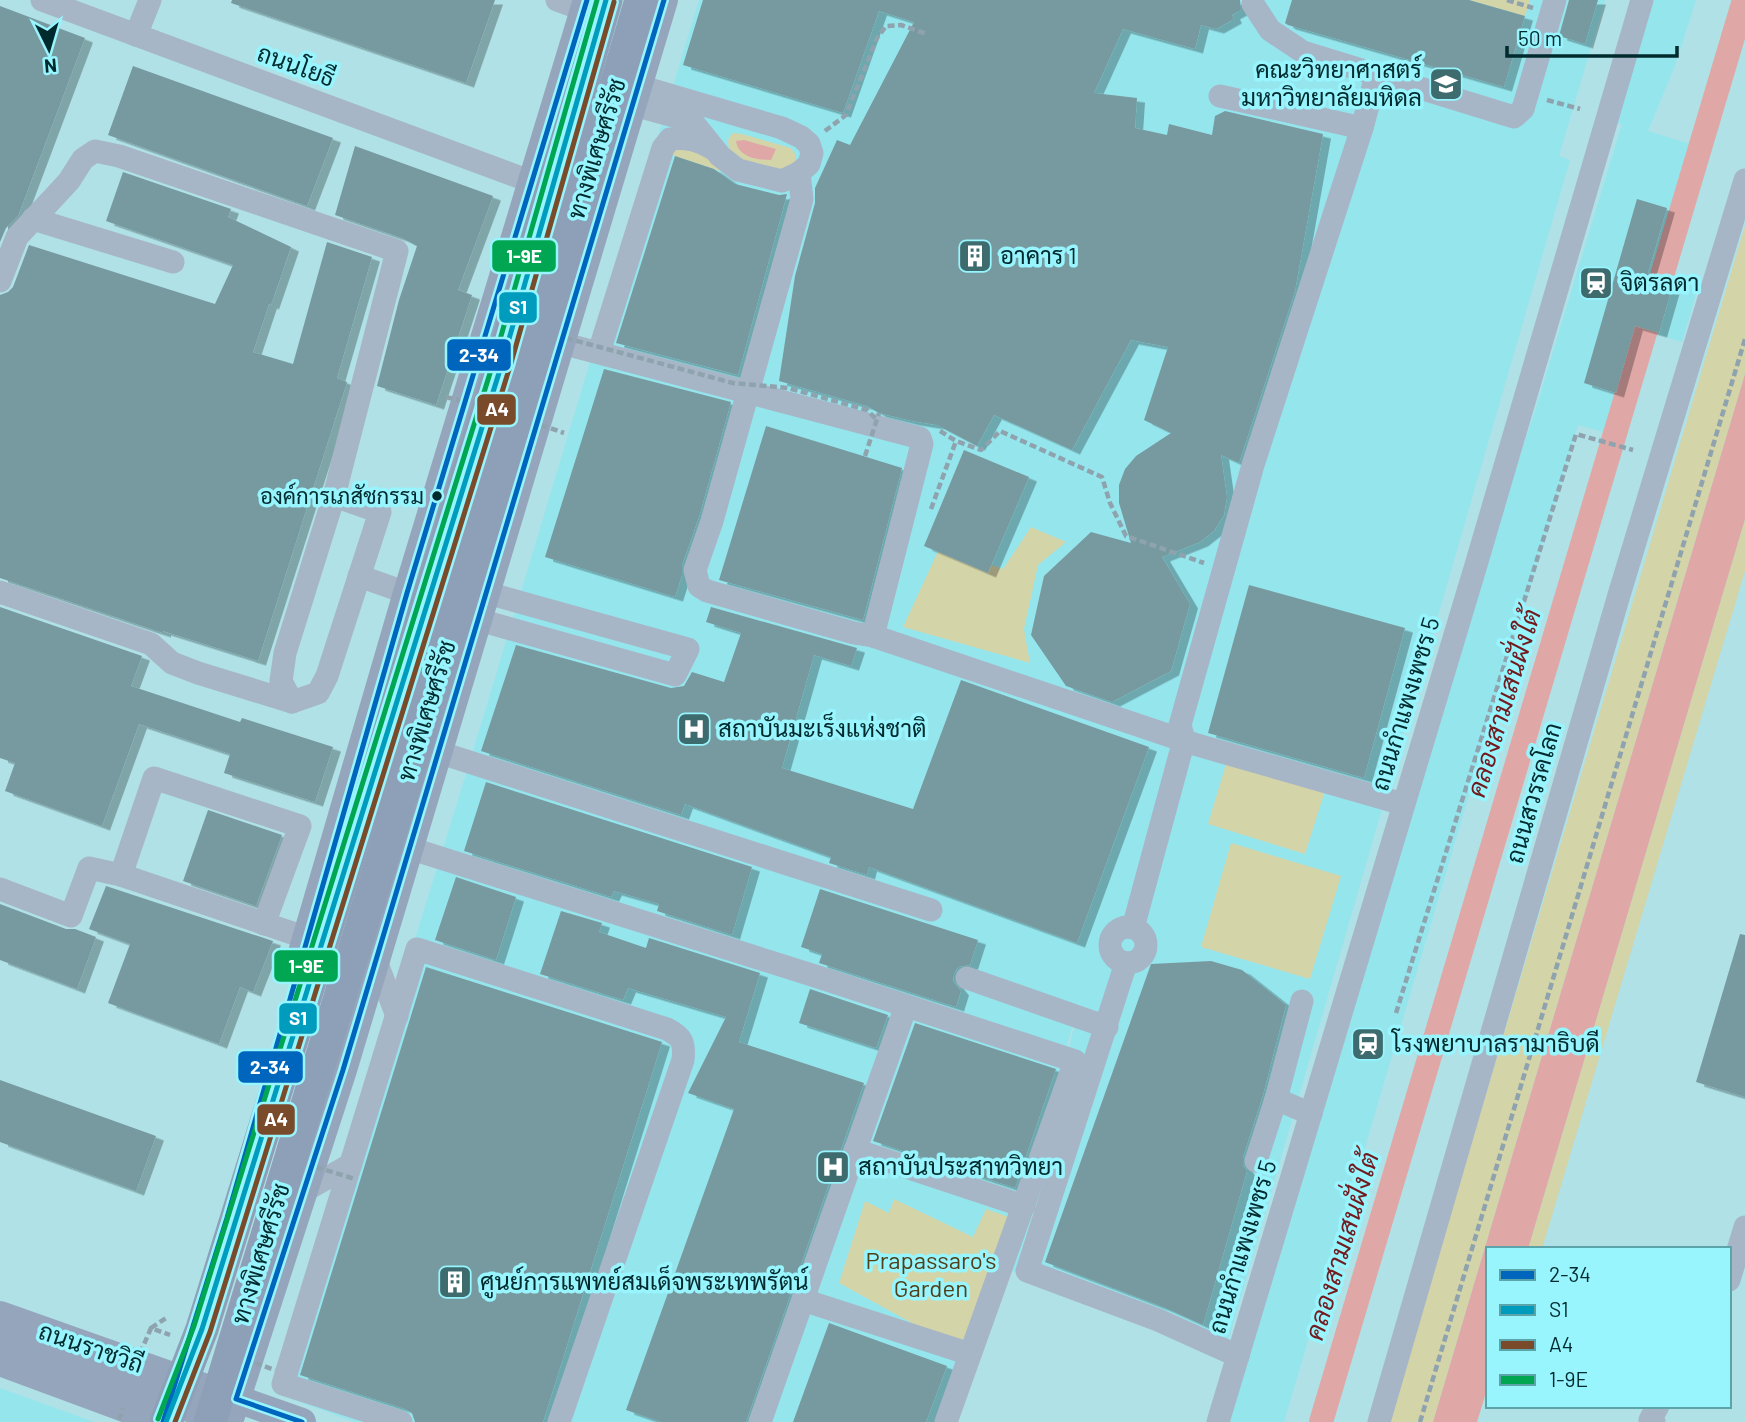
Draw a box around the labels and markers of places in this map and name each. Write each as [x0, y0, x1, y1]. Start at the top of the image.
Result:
place label: คณะวิทยาศาสตร์ มหาวิทยาลัยมหิดล [1241, 54, 1422, 111]
school or university icon: คณะวิทยาศาสตร์ มหาวิทยาลัยมหิดล [1427, 65, 1465, 103]
building icon: อาคาร 1 [956, 237, 994, 275]
place label: อาคาร 1 [1000, 240, 1077, 269]
station icon: จิตรลดา [1577, 264, 1615, 302]
place label: จิตรลดา [1620, 267, 1699, 296]
place label: องค์การเภสัชกรรม [260, 482, 424, 508]
marker: องค์การเภสัชกรรม [430, 489, 444, 503]
hospital icon: สถาบันมะเร็งแห่งชาติ [675, 710, 713, 748]
place label: สถาบันมะเร็งแห่งชาติ [718, 712, 927, 742]
station icon: โรงพยาบาลรามาธิบดี [1349, 1025, 1387, 1063]
place label: โรงพยาบาลรามาธิบดี [1390, 1028, 1600, 1057]
hospital icon: สถาบันประสาทวิทยา [814, 1148, 852, 1186]
place label: สถาบันประสาทวิทยา [858, 1151, 1063, 1180]
building icon: ศูนย์การแพทย์สมเด็จพระเทพรัตน์ [436, 1263, 474, 1301]
place label: ศูนย์การแพทย์สมเด็จพระเทพรัตน์ [480, 1265, 809, 1299]

